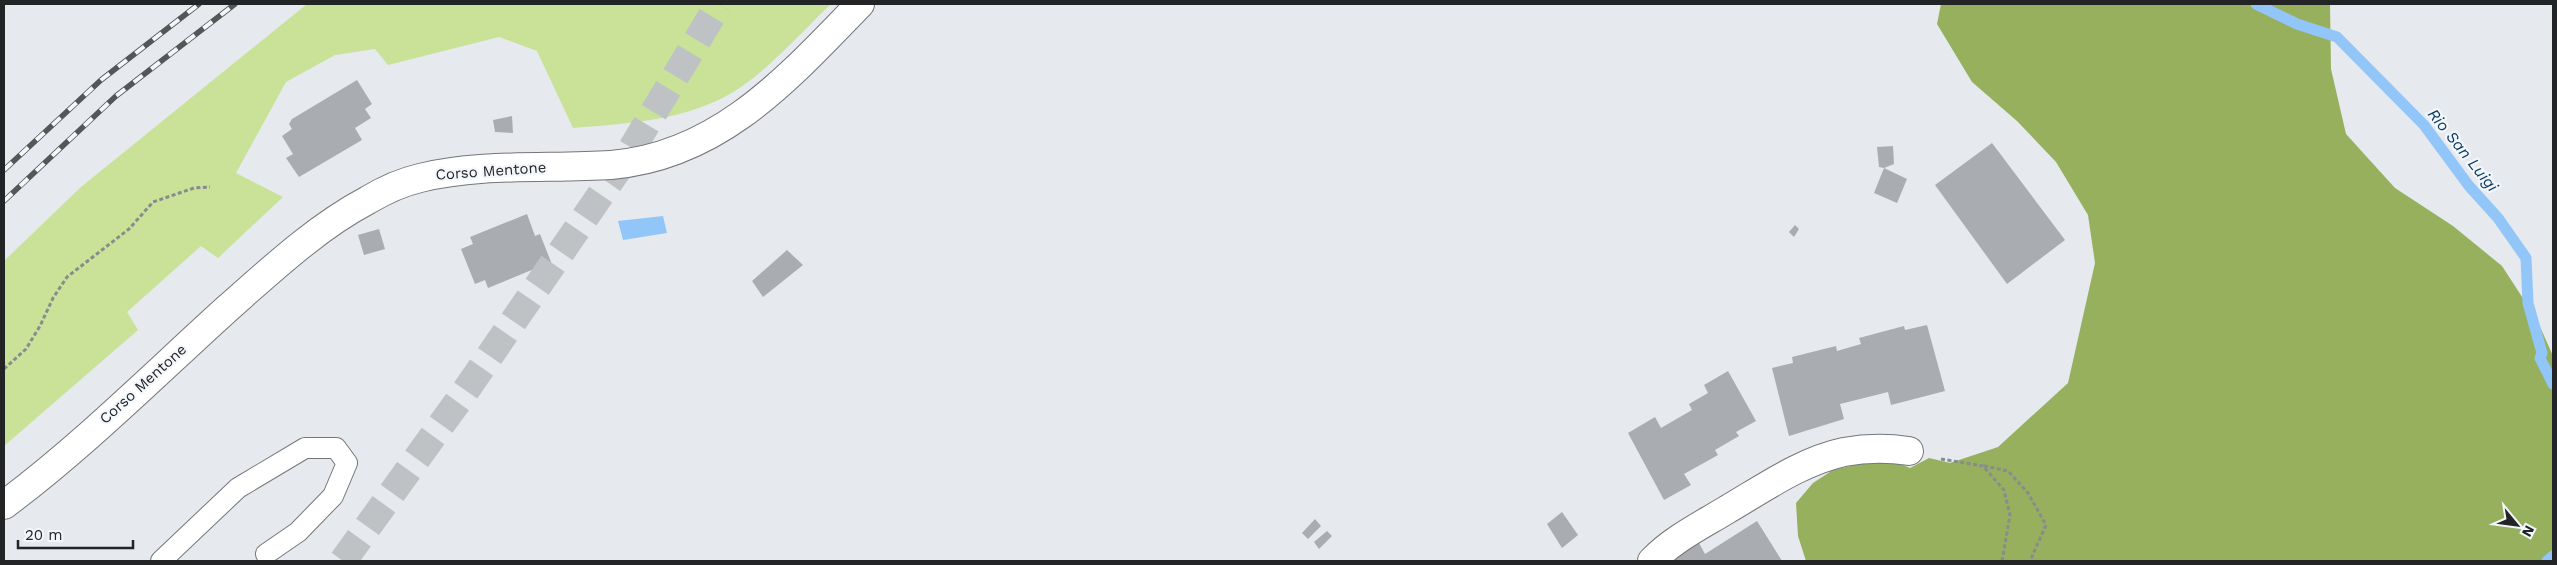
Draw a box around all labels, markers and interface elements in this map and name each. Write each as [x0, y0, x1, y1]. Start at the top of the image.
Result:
water label: Rio San Luigi [2424, 105, 2503, 196]
street label: Corso Mentone [435, 158, 547, 184]
street label: Corso Mentone [96, 340, 190, 428]
north arrow [2492, 500, 2542, 550]
scale bar [18, 518, 132, 550]
text: N [2519, 523, 2538, 540]
text: 20 m [25, 526, 63, 544]

